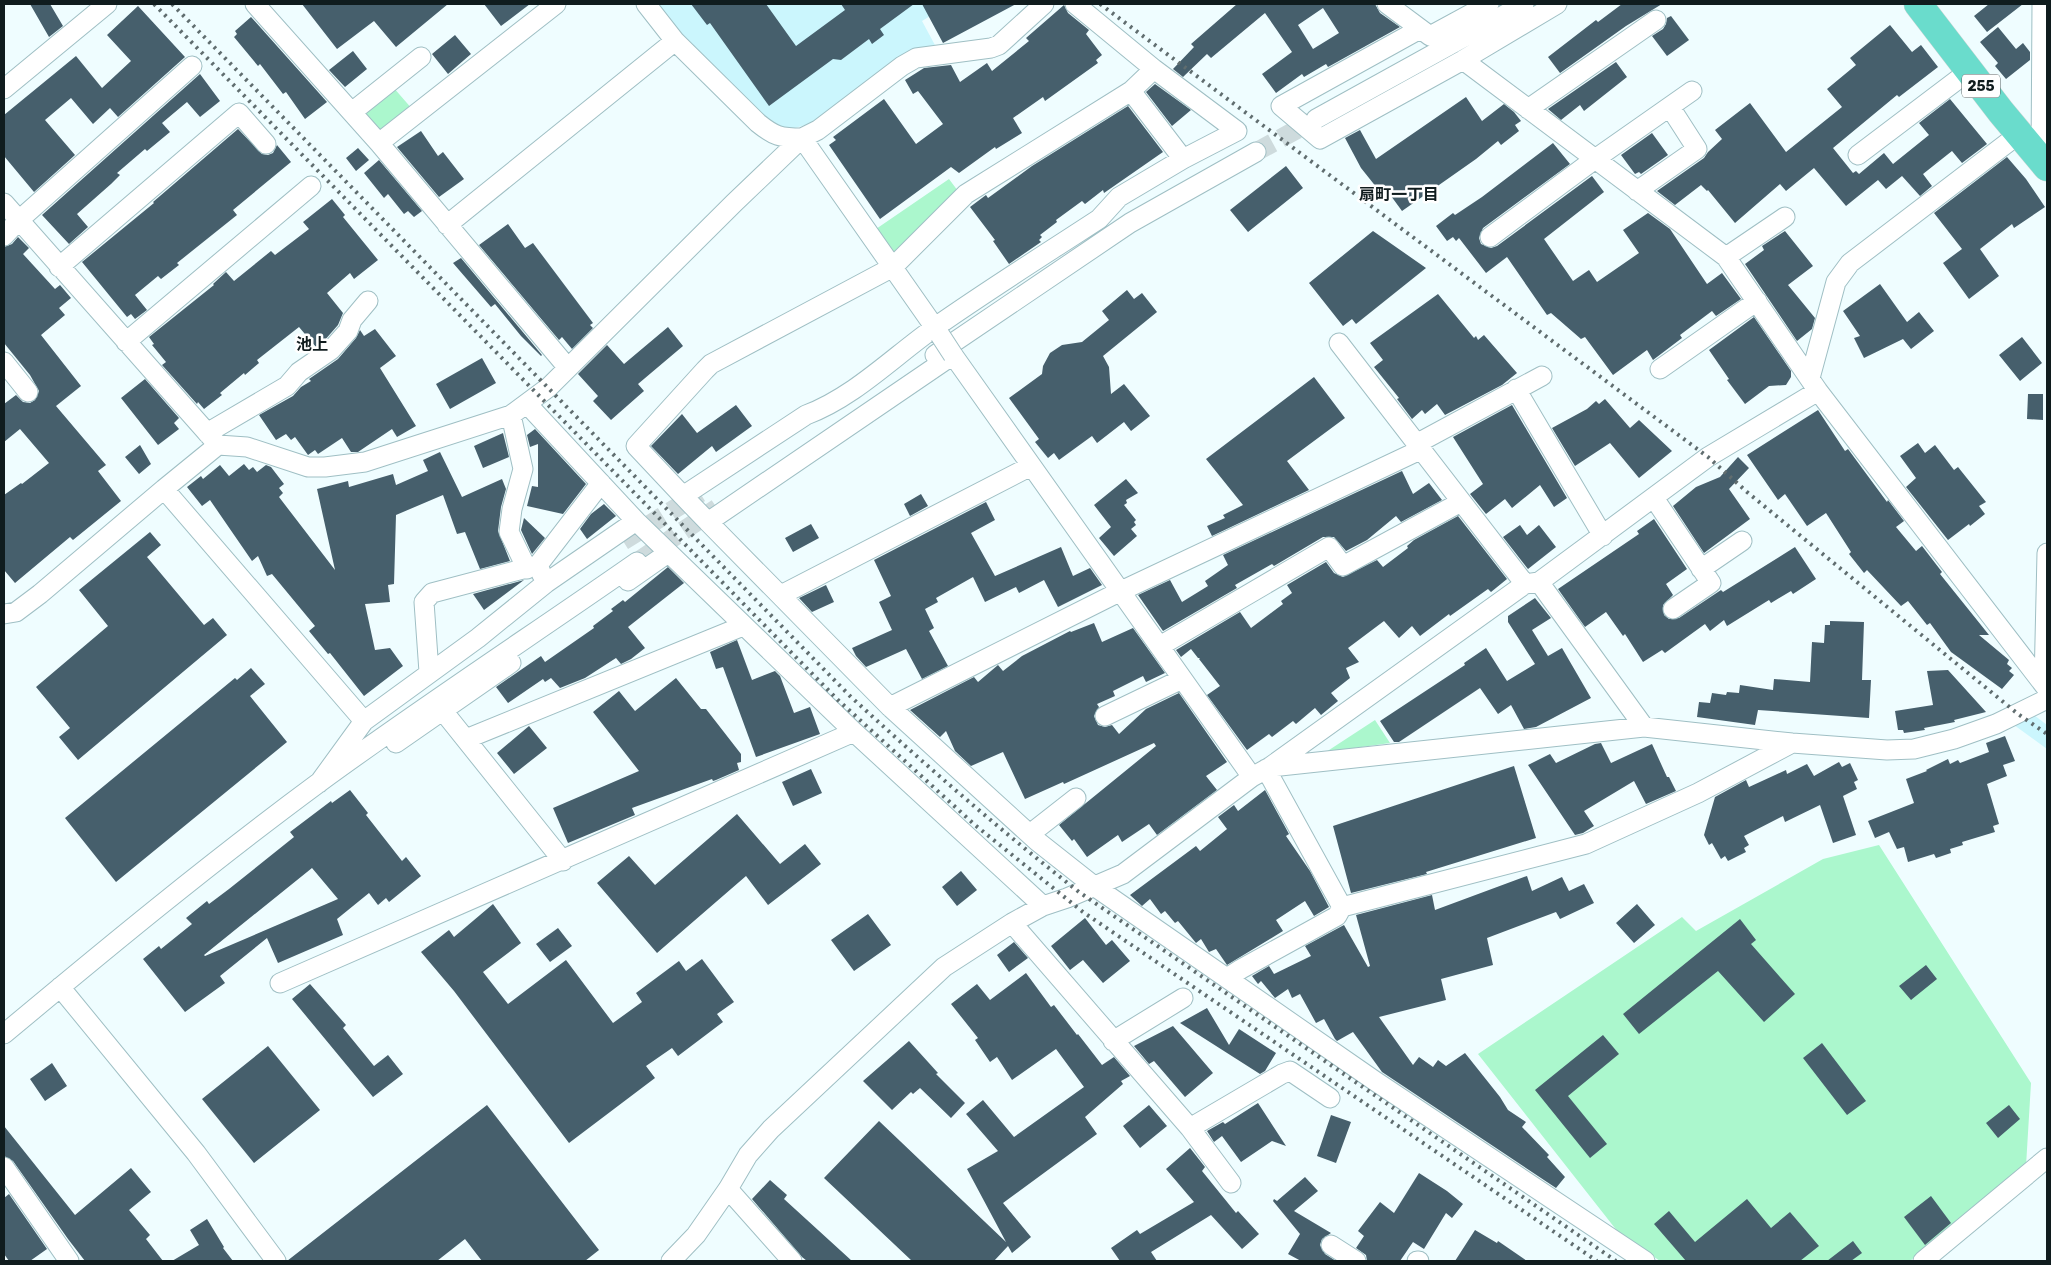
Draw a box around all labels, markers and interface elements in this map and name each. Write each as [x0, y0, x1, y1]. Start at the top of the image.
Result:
road number: 255 [1962, 74, 2000, 98]
district label: 扇町一丁目 [1359, 185, 1439, 204]
district label: 池上 [296, 335, 328, 354]

